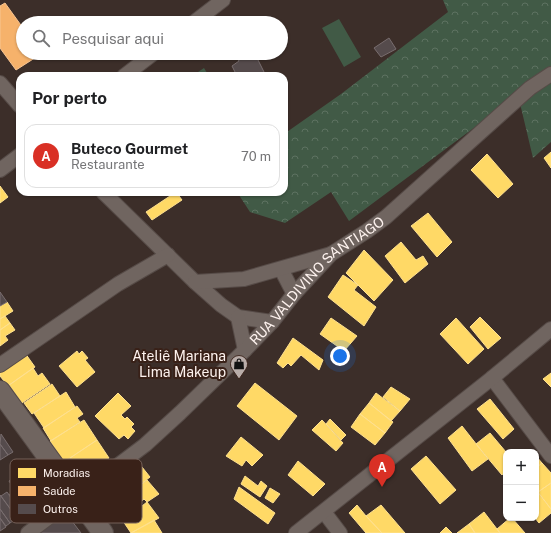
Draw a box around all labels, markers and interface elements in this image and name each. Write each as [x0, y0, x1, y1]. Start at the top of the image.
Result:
search box [16, 16, 288, 60]
icon: search [30, 27, 52, 49]
text: Pesquisar aqui [62, 30, 164, 47]
text: Por perto [32, 88, 107, 108]
text: Buteco Gourmet [71, 140, 188, 157]
text: A [41, 149, 51, 164]
text: 70 m [241, 149, 271, 164]
text: Restaurante [71, 157, 145, 172]
street label: RUA VALDIVINO SANTIAGO [246, 213, 387, 348]
your location [330, 346, 350, 366]
place label: Ateliê Mariana Lima Makeup [132, 348, 226, 380]
shop icon: Ateliê Mariana Lima Makeup [229, 354, 249, 379]
map controls [503, 449, 539, 521]
button: + [503, 449, 539, 485]
pin: A [369, 454, 395, 487]
legend [10, 459, 142, 523]
text: Moradias [43, 467, 90, 479]
text: Saúde [43, 485, 76, 497]
button: − [503, 485, 539, 521]
text: Outros [43, 503, 78, 515]

